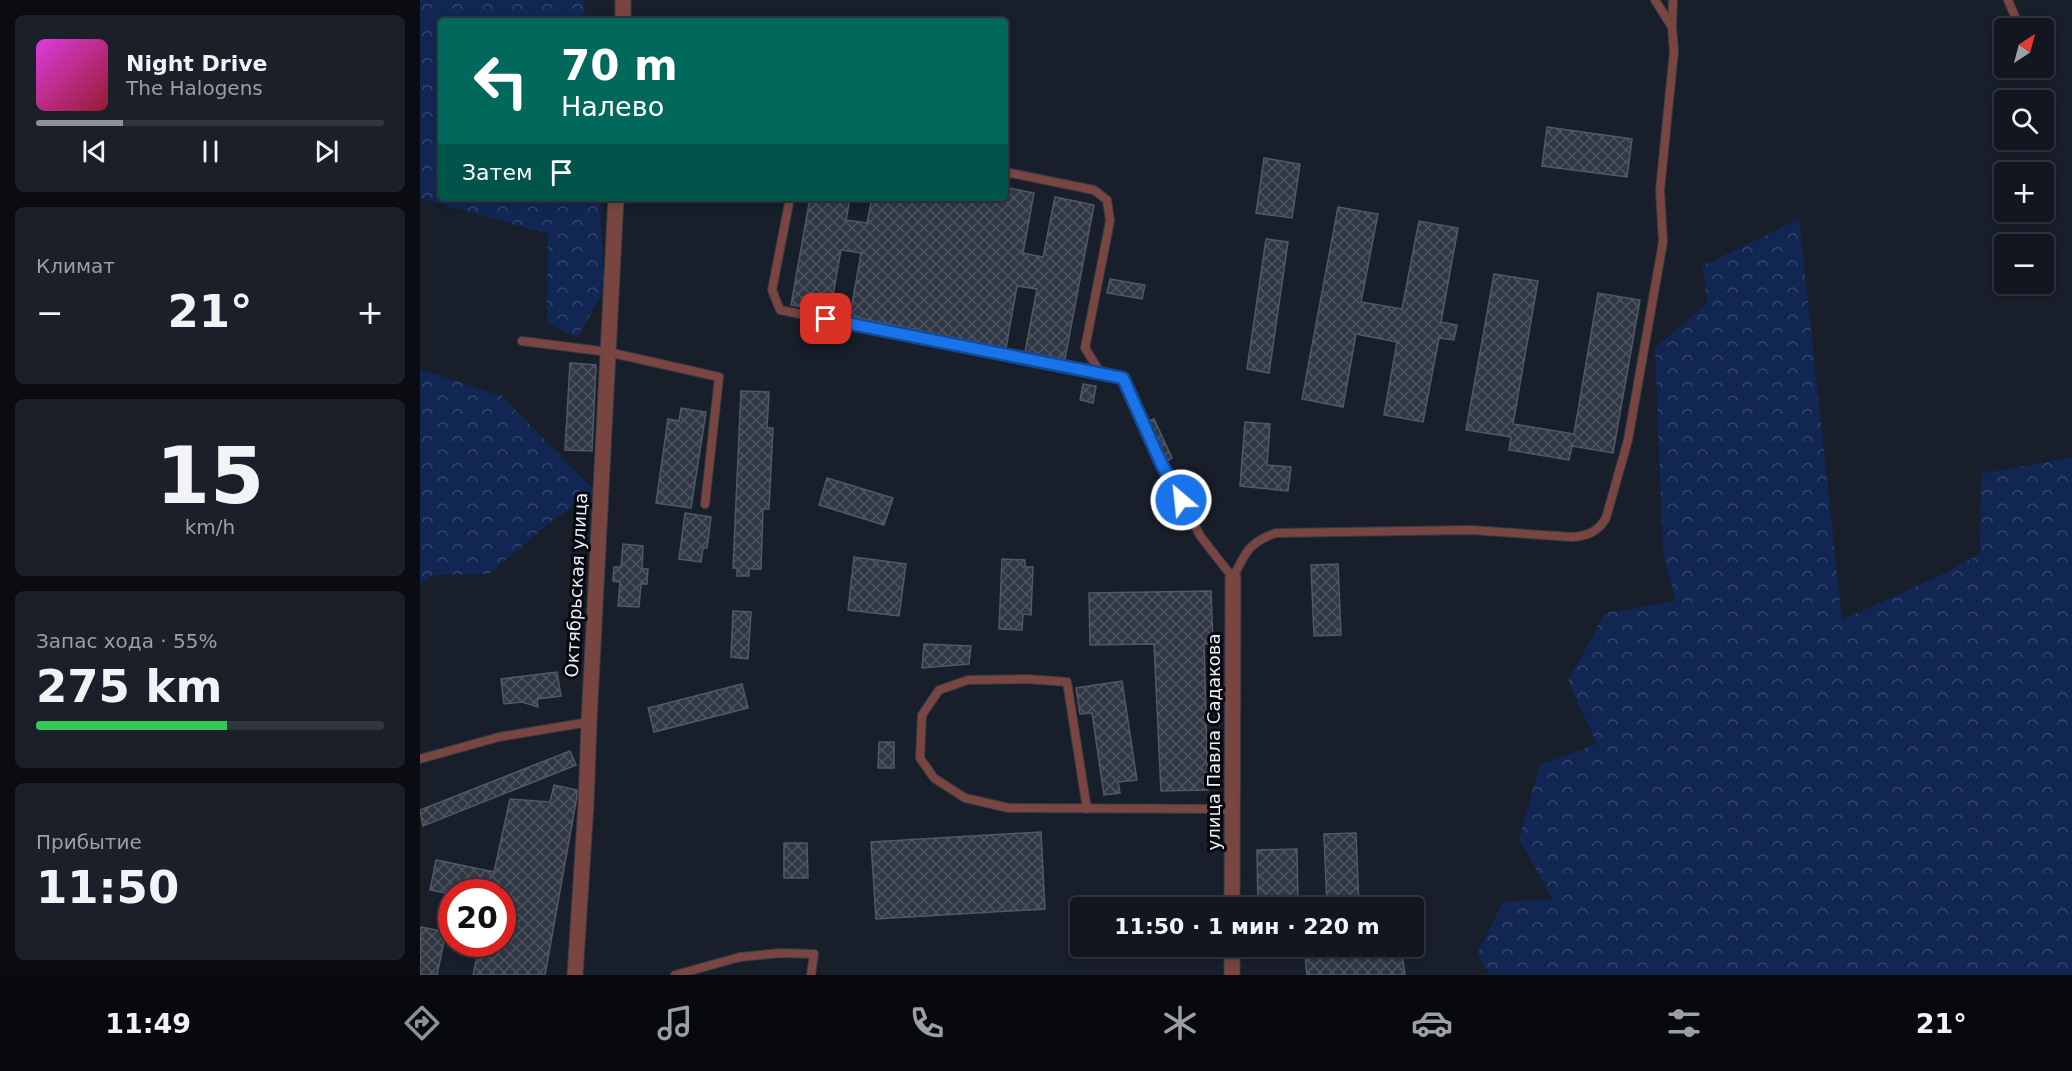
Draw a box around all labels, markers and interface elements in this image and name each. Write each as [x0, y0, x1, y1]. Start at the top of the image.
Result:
north arrow [1994, 18, 2054, 78]
map controls [1994, 18, 2054, 294]
text: 70 m [561, 41, 678, 90]
icon: left [462, 42, 540, 120]
text: Night Drive [126, 51, 267, 76]
text: The Halogens [126, 76, 263, 100]
button: search [1994, 90, 2054, 150]
text: Налево [561, 91, 664, 122]
icon: previous [78, 135, 111, 168]
icon: pause [194, 135, 227, 168]
icon: next [310, 135, 343, 168]
icon: arrive [545, 156, 578, 189]
text: Затем [462, 160, 533, 185]
button: + [1994, 162, 2054, 222]
button: − [1994, 234, 2054, 294]
text: Климат [36, 254, 115, 278]
text: 21° [167, 285, 253, 338]
text: − [36, 293, 64, 332]
text: + [356, 293, 384, 332]
pin [800, 293, 851, 344]
icon: arrive [809, 302, 842, 335]
text: 15 [156, 431, 264, 521]
position arrow [1149, 468, 1213, 532]
street label: Октябрьская улица [561, 492, 591, 678]
text: km/h [185, 515, 235, 539]
text: Запас хода · 55% [36, 629, 217, 653]
street label: улица Павла Садакова [1203, 634, 1224, 850]
text: 275 km [36, 660, 222, 713]
text: Прибытие [36, 830, 142, 854]
text: 11:50 [36, 861, 179, 914]
speed limit sign: 20 [438, 879, 516, 957]
text: 11:50 · 1 мин · 220 m [1114, 914, 1380, 939]
icon: directions [401, 1002, 443, 1044]
icon: music [654, 1002, 696, 1044]
icon: phone [906, 1002, 948, 1044]
icon: climate [1159, 1002, 1201, 1044]
icon: car [1411, 1002, 1453, 1044]
icon: filters [1663, 1002, 1705, 1044]
text: 11:49 [105, 1008, 191, 1039]
text: 21° [1916, 1008, 1967, 1039]

